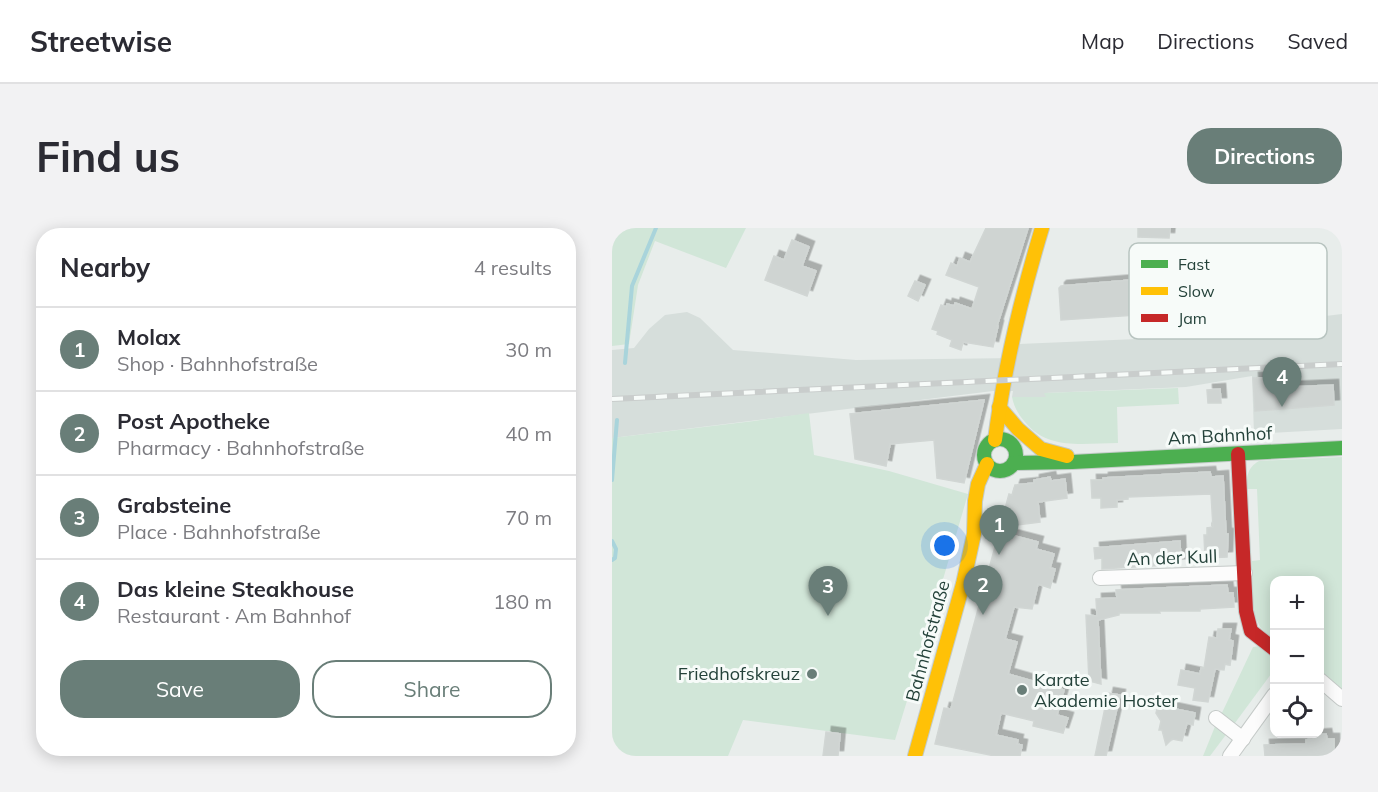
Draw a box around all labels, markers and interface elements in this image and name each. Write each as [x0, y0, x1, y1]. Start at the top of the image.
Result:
text: Streetwise [30, 24, 172, 59]
text: Map [1081, 28, 1124, 54]
text: Directions [1157, 28, 1254, 54]
text: Saved [1287, 28, 1348, 54]
button: Directions [1187, 128, 1342, 184]
text: Find us [36, 130, 180, 183]
legend [1129, 243, 1327, 339]
text: Nearby [60, 251, 150, 284]
text: Fast [1178, 254, 1210, 274]
text: 4 results [474, 255, 552, 280]
text: Slow [1178, 281, 1215, 301]
text: Jam [1178, 308, 1207, 328]
text: Molax [117, 323, 181, 351]
text: 1 [74, 337, 86, 362]
text: 30 m [505, 337, 552, 362]
text: Shop · Bahnhofstraße [117, 351, 318, 376]
pin: 4 [1262, 358, 1302, 407]
text: Post Apotheke [117, 407, 270, 435]
text: 2 [74, 421, 86, 446]
text: 40 m [505, 421, 552, 446]
street label: Am Bahnhof [1167, 421, 1274, 450]
text: Pharmacy · Bahnhofstraße [117, 435, 365, 460]
text: Grabsteine [117, 491, 231, 519]
text: 3 [74, 505, 86, 530]
text: 70 m [505, 505, 552, 530]
pin: 1 [980, 506, 1018, 555]
text: Place · Bahnhofstraße [117, 519, 321, 544]
your location [930, 531, 959, 560]
street label: An der Kull [1126, 544, 1218, 571]
pin: 3 [808, 566, 848, 616]
pin: 2 [964, 566, 1003, 615]
text: Das kleine Steakhouse [117, 575, 354, 603]
map controls [1270, 576, 1324, 738]
button: + [1270, 576, 1324, 630]
street label: Bahnhofstraße [900, 578, 955, 704]
text: 4 [74, 589, 86, 614]
text: 180 m [493, 589, 552, 614]
text: Restaurant · Am Bahnhof [117, 603, 351, 628]
button: − [1270, 630, 1324, 684]
button: Save [60, 660, 300, 718]
button: Share [312, 660, 552, 718]
place label: Friedhofskreuz [678, 662, 800, 685]
marker: Friedhofskreuz [805, 667, 819, 681]
place label: Karate Akademie Hoster [1034, 668, 1178, 712]
marker: Karate Akademie Hoster [1015, 683, 1029, 697]
button: locate [1270, 684, 1324, 738]

